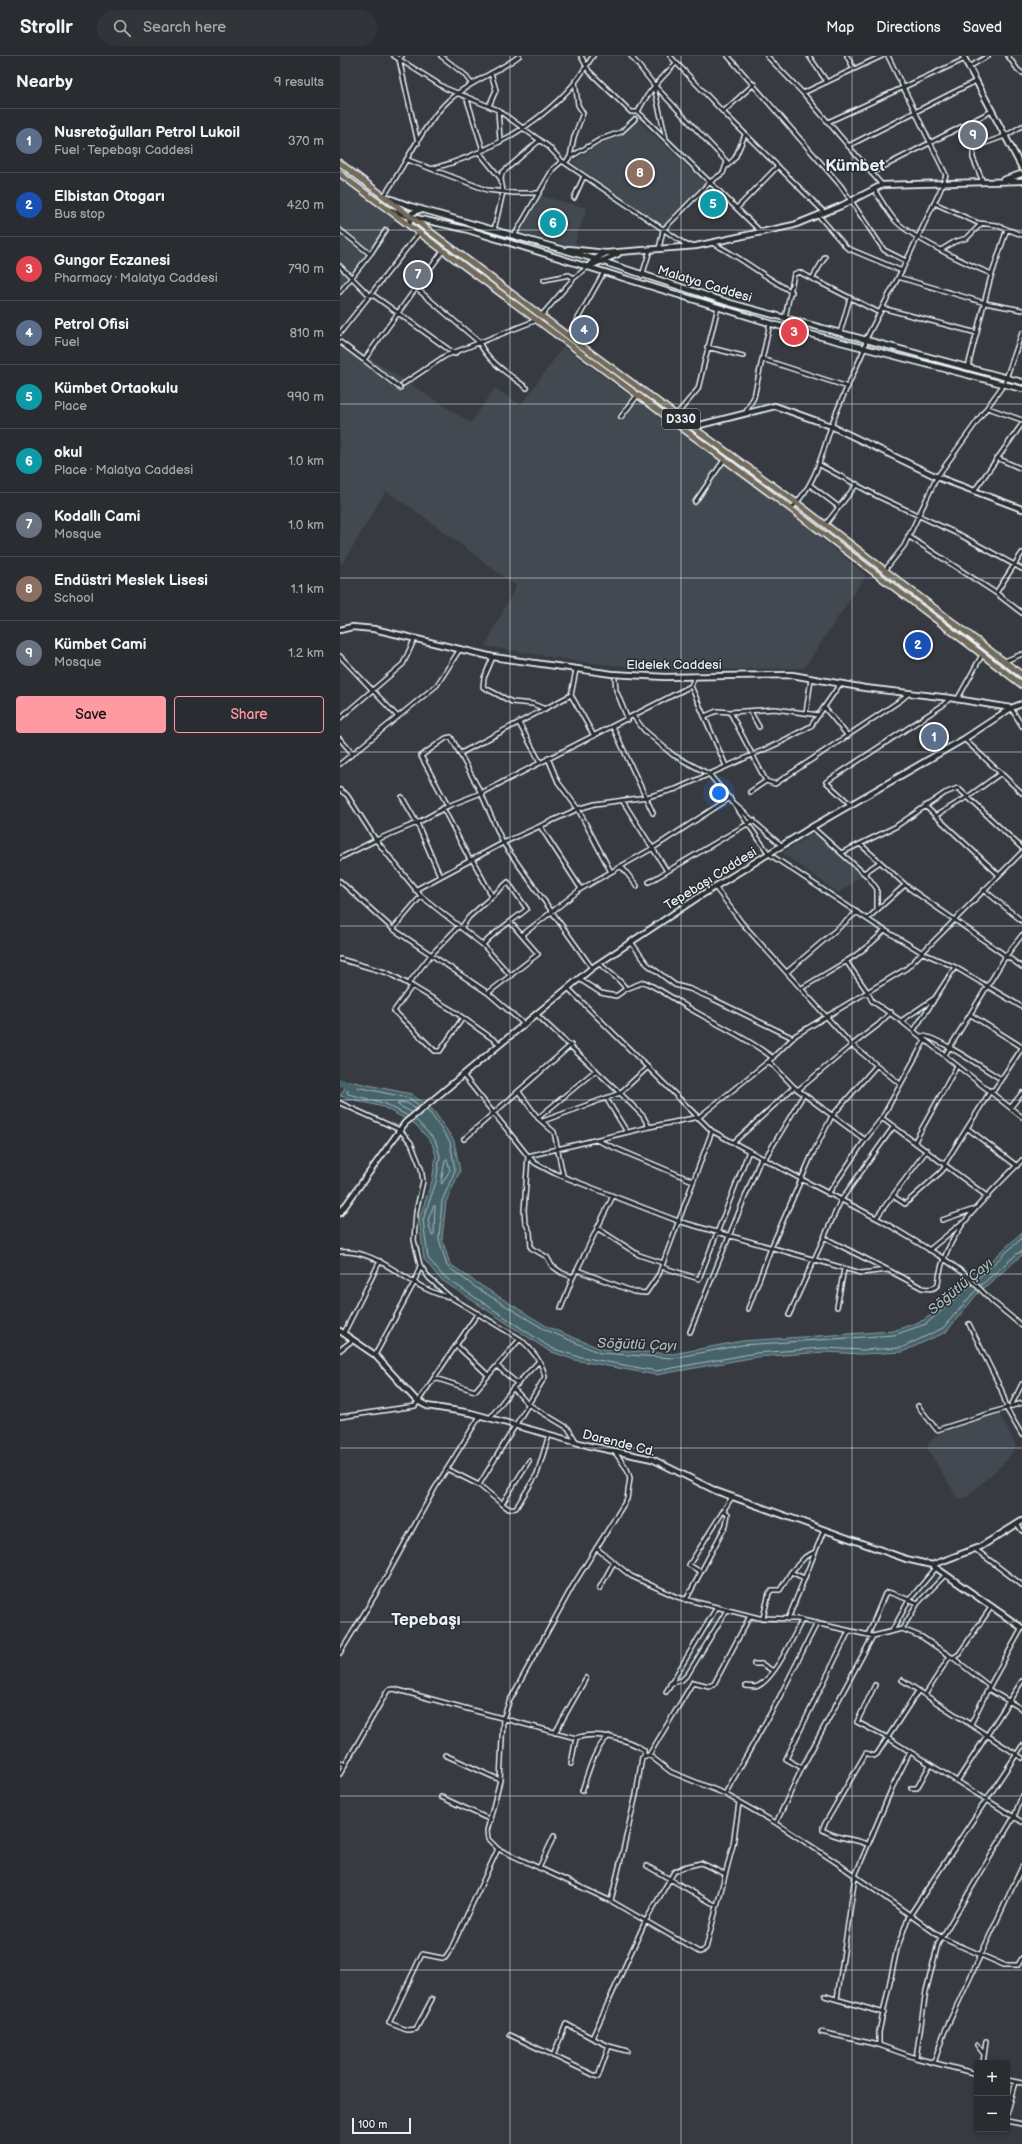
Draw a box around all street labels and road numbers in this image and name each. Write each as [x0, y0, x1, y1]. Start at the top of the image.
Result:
street label: Malatya Caddesi [656, 262, 754, 306]
road number: D330 [662, 409, 700, 429]
street label: Eldelek Caddesi [626, 657, 722, 673]
street label: Tepebaşı Caddesi [661, 844, 760, 914]
street label: Darende Cd. [581, 1426, 657, 1460]

